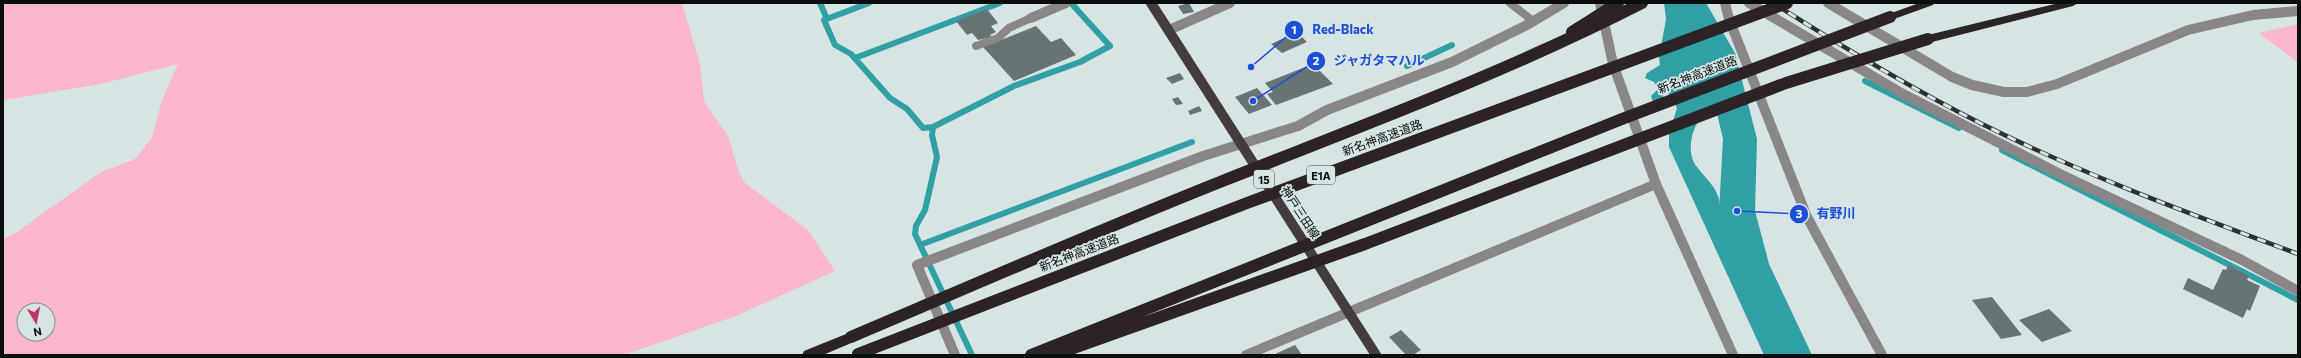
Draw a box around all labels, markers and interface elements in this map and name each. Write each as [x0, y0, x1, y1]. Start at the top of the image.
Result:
callout: Red-Black [1284, 17, 1382, 42]
text: Red-Black [1312, 21, 1374, 37]
text: 1 [1291, 22, 1297, 36]
callout: ジャガタマハル [1306, 48, 1433, 73]
text: ジャガタマハル [1334, 52, 1424, 68]
street label: 新名神高速道路 [1655, 52, 1739, 96]
text: 2 [1313, 53, 1320, 67]
street label: 新名神高速道路 [1340, 116, 1424, 158]
road number: E1A [1307, 166, 1335, 184]
road number: 15 [1254, 170, 1274, 188]
street label: 神戸三田線 [1279, 183, 1323, 241]
callout: 有野川 [1789, 201, 1864, 226]
text: 有野川 [1816, 205, 1856, 221]
text: 3 [1796, 206, 1803, 220]
street label: 新名神高速道路 [1037, 230, 1121, 274]
north arrow [16, 302, 56, 342]
text: N [33, 325, 43, 339]

